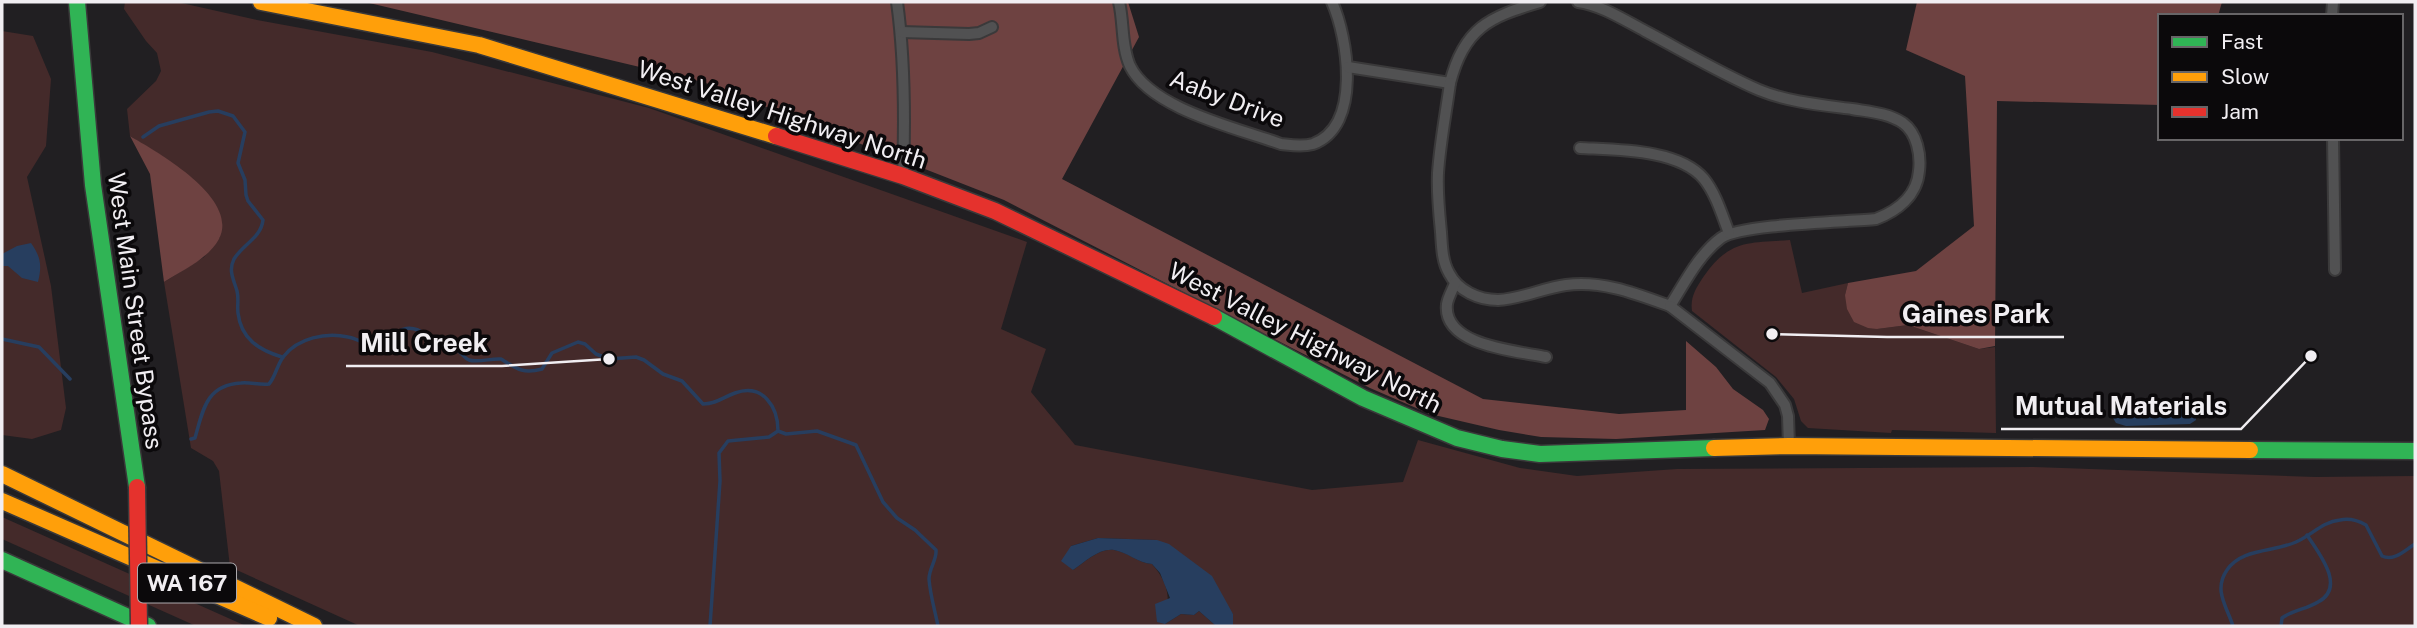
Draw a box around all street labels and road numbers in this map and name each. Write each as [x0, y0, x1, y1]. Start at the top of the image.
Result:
street label: West Valley Highway North [634, 54, 930, 174]
street label: Aaby Drive [1166, 63, 1289, 133]
street label: West Main Street Bypass [103, 171, 169, 451]
street label: West Valley Highway North [1165, 256, 1446, 418]
road number: WA 167 [138, 564, 236, 603]

